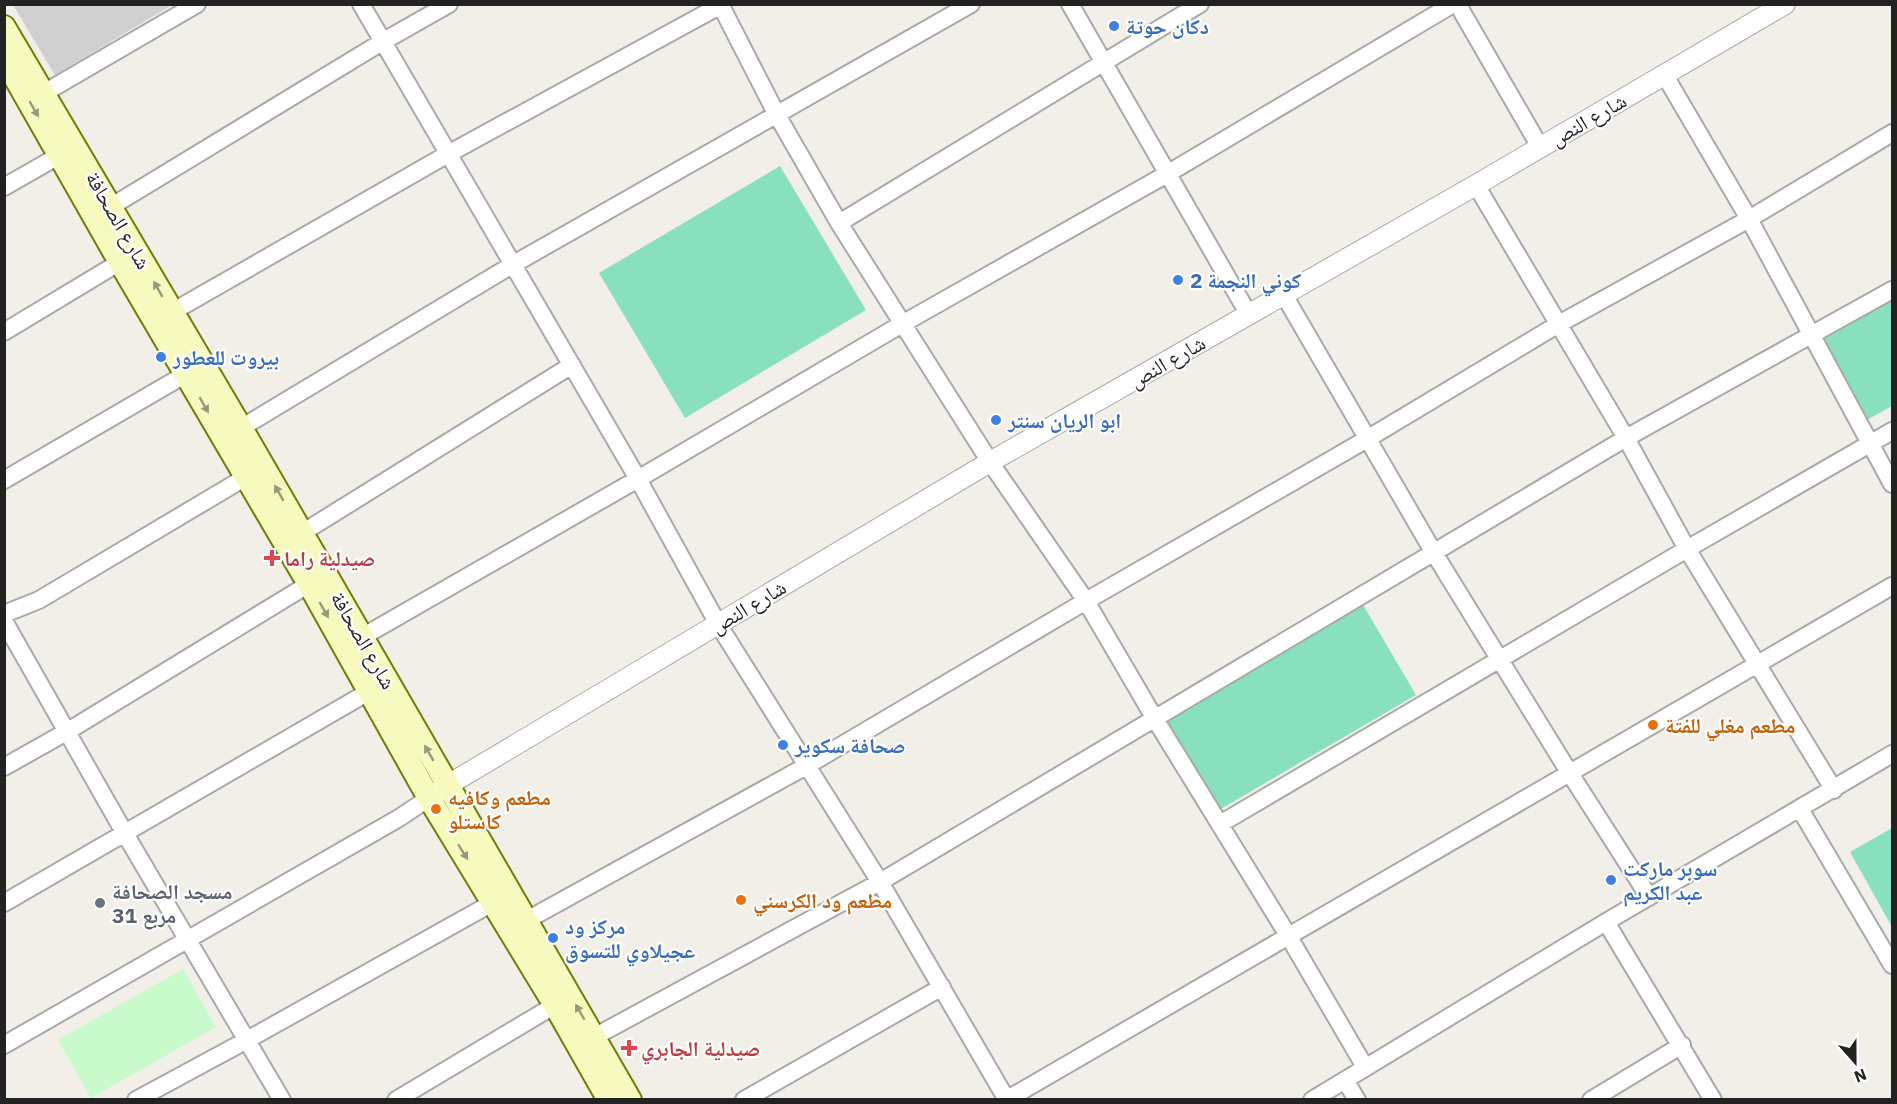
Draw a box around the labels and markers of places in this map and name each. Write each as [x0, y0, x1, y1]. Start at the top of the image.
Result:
place label: دكان حوتة [1126, 12, 1209, 40]
marker: دكان حوتة [1107, 19, 1121, 33]
place label: كوني النجمة 2 [1190, 266, 1301, 297]
marker: كوني النجمة 2 [1171, 273, 1185, 287]
place label: بيروت للعطور [172, 343, 279, 371]
marker: بيروت للعطور [154, 350, 168, 364]
place label: ابو الريان سنتر [1007, 406, 1121, 434]
marker: ابو الريان سنتر [989, 413, 1003, 427]
place label: صيدلية راما [284, 544, 375, 572]
marker: صيدلية راما [265, 551, 279, 565]
place label: مطعم مغلي للفتة [1665, 711, 1795, 742]
marker: مطعم مغلي للفتة [1646, 718, 1660, 732]
place label: صحافة سكوير [794, 731, 906, 759]
marker: صحافة سكوير [776, 738, 790, 752]
place label: مطعم وكافيه كاستلو [448, 783, 551, 835]
marker: مطعم وكافيه كاستلو [429, 802, 443, 816]
place label: سوبر ماركت عبد الكريم [1623, 854, 1717, 907]
marker: سوبر ماركت عبد الكريم [1604, 873, 1618, 887]
place label: مسجد الصحافة مربع 31 [112, 877, 232, 930]
place label: مطعم ود الكرسني [753, 886, 892, 917]
marker: مطعم ود الكرسني [734, 893, 748, 907]
marker: مسجد الصحافة مربع 31 [93, 896, 107, 910]
place label: مركز ود عجيلاوي للتسوق [565, 912, 695, 967]
marker: مركز ود عجيلاوي للتسوق [546, 931, 560, 945]
place label: صيدلية الجابري [641, 1034, 760, 1065]
marker: صيدلية الجابري [622, 1041, 636, 1055]

